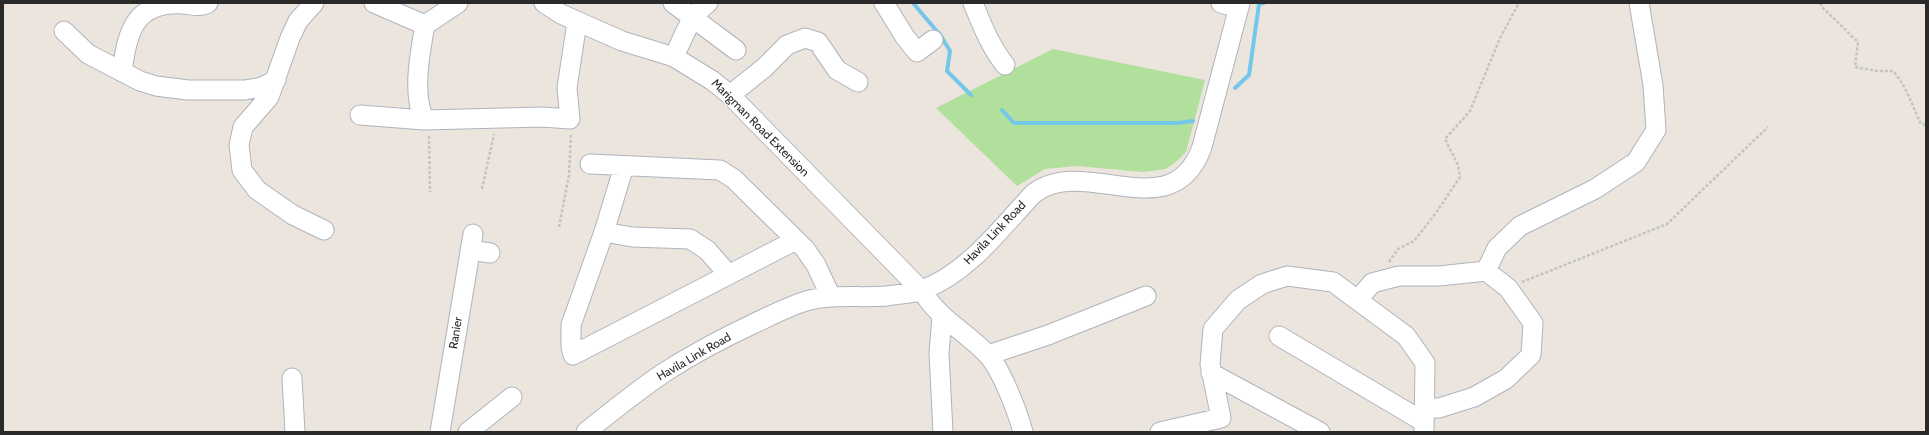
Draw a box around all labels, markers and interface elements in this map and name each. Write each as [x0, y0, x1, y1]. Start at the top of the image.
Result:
street label: Marigman Road Extension [708, 76, 812, 180]
street label: Havila Link Road [961, 198, 1029, 268]
street label: Ranier [446, 316, 466, 350]
street label: Havila Link Road [654, 330, 734, 384]

